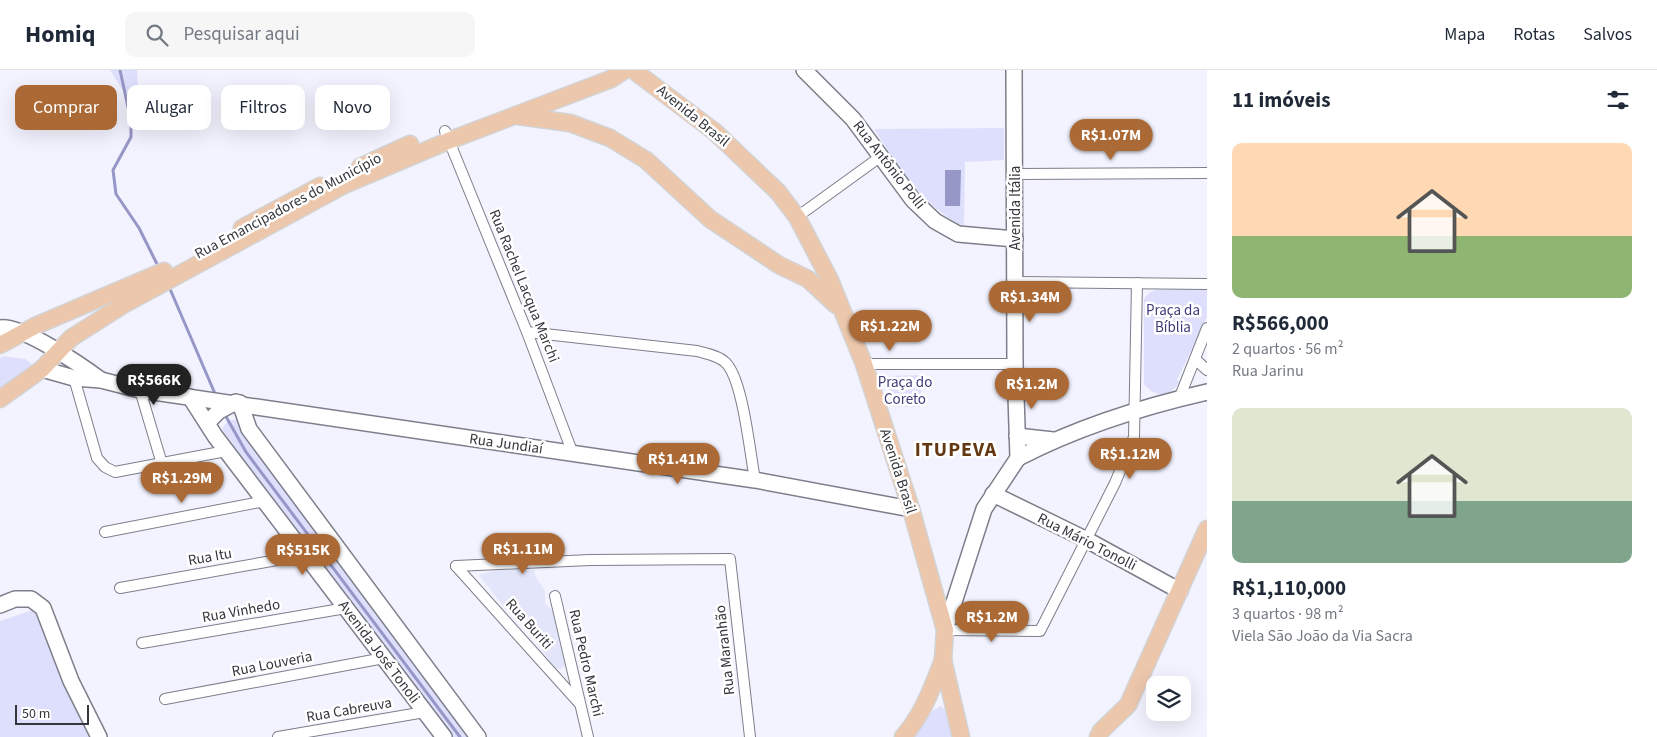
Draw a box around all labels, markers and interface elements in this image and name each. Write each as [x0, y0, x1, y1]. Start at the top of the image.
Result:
search box [125, 12, 475, 57]
text: Homiq [25, 17, 95, 52]
icon: search [143, 21, 171, 49]
text: Pesquisar aqui [183, 21, 300, 48]
text: Mapa [1444, 22, 1485, 47]
text: Rotas [1513, 22, 1555, 47]
text: Salvos [1583, 22, 1632, 47]
street label: Avenida Brasil [652, 80, 734, 152]
chip: Comprar [15, 85, 117, 130]
chip: Alugar [127, 85, 211, 130]
chip: Filtros [221, 85, 305, 130]
chip: Novo [315, 85, 390, 130]
text: 11 imóveis [1232, 85, 1330, 115]
icon: filters [1604, 86, 1632, 114]
street label: Rua Antônio Polli [848, 116, 930, 214]
pin: R$1.07M [1065, 118, 1157, 161]
text: R$1.07M [1081, 124, 1141, 146]
street label: Rua Emancipadores do Município [191, 148, 385, 264]
street label: Avenida Itália [1005, 166, 1026, 250]
icon: home [1387, 176, 1477, 266]
street label: Rua Rachel Lacqua Marchi [484, 206, 564, 366]
pin: R$1.34M [984, 280, 1076, 323]
text: R$1.34M [1000, 286, 1060, 308]
park label: Praça da Bíblia [1146, 300, 1200, 338]
text: R$566,000 [1232, 308, 1329, 338]
pin: R$1.22M [844, 310, 936, 352]
text: R$1.22M [860, 315, 920, 337]
text: 2 quartos · 56 m² [1232, 338, 1344, 360]
text: Rua Jarinu [1232, 360, 1304, 382]
pin: R$566K [113, 364, 195, 406]
pin: R$1.2M [991, 368, 1073, 410]
text: R$566K [127, 369, 181, 391]
park label: Praça do Coreto [878, 372, 932, 410]
text: R$1.2M [1006, 373, 1058, 395]
street label: Avenida Brasil [874, 426, 922, 516]
street label: Rua Jundiaí [468, 428, 545, 460]
district label: ITUPEVA [915, 436, 997, 464]
pin: R$1.12M [1084, 438, 1176, 480]
icon: home [1387, 441, 1477, 531]
pin: R$1.41M [632, 442, 724, 485]
text: R$1.12M [1100, 443, 1160, 465]
text: R$1.41M [648, 448, 708, 470]
pin: R$1.29M [136, 462, 228, 504]
text: R$1.29M [152, 467, 212, 489]
street label: Rua Mário Tonolli [1034, 508, 1140, 576]
pin: R$1.11M [477, 532, 569, 575]
pin: R$515K [262, 534, 344, 576]
text: R$1.11M [493, 538, 553, 560]
text: R$515K [276, 539, 330, 561]
street label: Rua Itu [186, 543, 234, 571]
text: R$1,110,000 [1232, 573, 1346, 603]
street label: Rua Vinhedo [200, 594, 282, 628]
street label: Rua Buriti [500, 594, 558, 654]
street label: Avenida José Tonoli [333, 596, 425, 708]
pin: R$1.2M [951, 600, 1033, 643]
text: 3 quartos · 98 m² [1232, 603, 1344, 625]
street label: Rua Maranhão [710, 604, 740, 696]
text: R$1.2M [966, 606, 1018, 628]
street label: Rua Pedro Marchi [563, 607, 609, 719]
text: Viela São João da Via Sacra [1232, 625, 1413, 647]
street label: Rua Louveria [230, 646, 314, 682]
map controls [1146, 676, 1191, 721]
button: layers [1146, 676, 1191, 721]
street label: Rua Cabreuva [305, 692, 393, 728]
scale bar [15, 702, 89, 725]
text: 50 m [22, 704, 50, 724]

